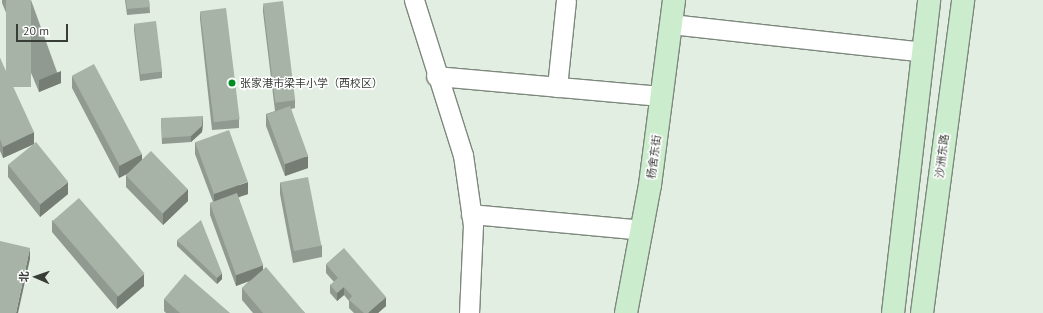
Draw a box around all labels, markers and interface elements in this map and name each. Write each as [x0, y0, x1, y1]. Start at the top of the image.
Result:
scale bar [18, 16, 70, 42]
text: 20 m [23, 23, 49, 38]
place label: 张家港市梁丰小学（西校区） [240, 76, 383, 90]
marker: 张家港市梁丰小学（西校区） [227, 78, 237, 88]
street label: 沙洲东路 [933, 133, 951, 179]
street label: 杨舍东街 [644, 134, 664, 180]
north arrow [16, 257, 56, 297]
text: 北 [17, 271, 31, 282]

